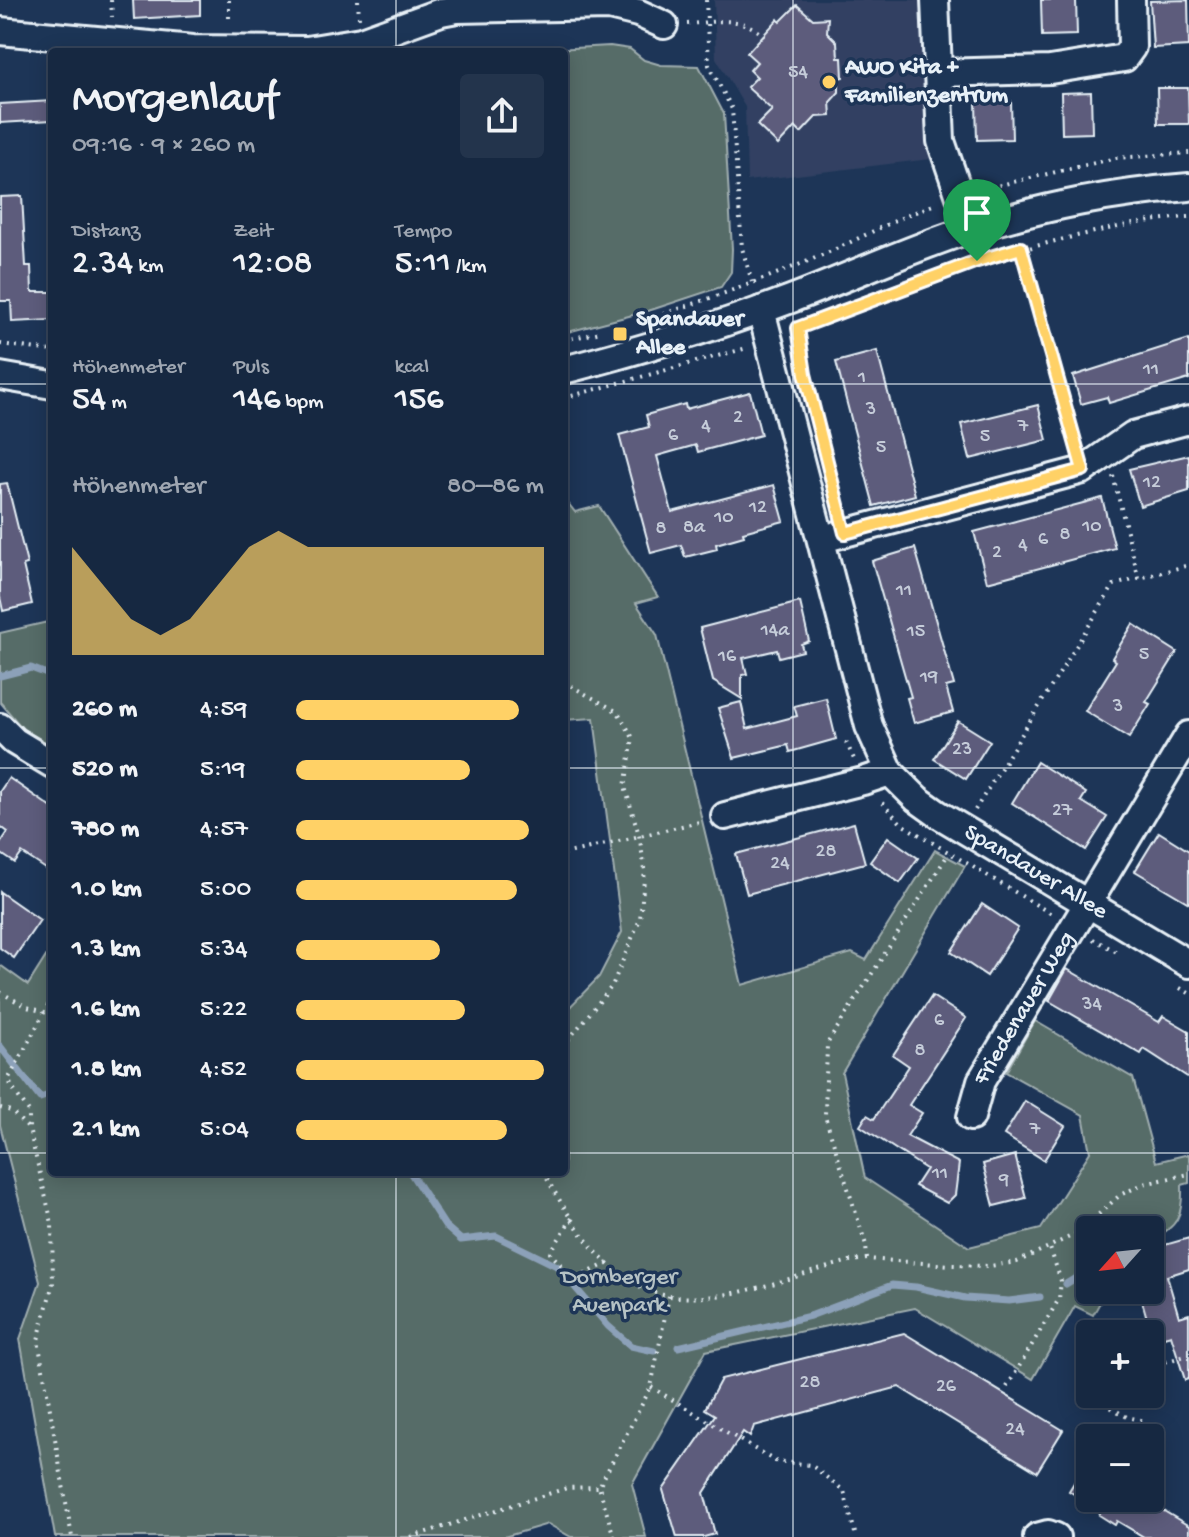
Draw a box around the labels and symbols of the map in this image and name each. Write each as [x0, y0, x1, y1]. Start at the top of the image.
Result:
place label: AWO Kita + Familienzentrum [844, 54, 1008, 111]
house number: 54 [788, 62, 809, 85]
marker: AWO Kita + Familienzentrum [820, 73, 838, 91]
pin [943, 179, 1011, 261]
place label: Spandauer Allee [635, 306, 746, 363]
marker: Spandauer Allee [611, 325, 629, 343]
house number: 11 [1142, 359, 1159, 382]
house number: 1 [857, 367, 866, 390]
house number: 3 [865, 399, 876, 422]
house number: 2 [733, 407, 743, 430]
house number: 4 [701, 416, 711, 439]
house number: 7 [1017, 416, 1029, 439]
house number: 6 [668, 425, 679, 448]
house number: 5 [980, 426, 990, 449]
house number: 5 [876, 437, 886, 460]
house number: 12 [1142, 472, 1161, 495]
house number: 12 [748, 497, 767, 520]
house number: 10 [713, 507, 734, 530]
house number: 10 [1081, 516, 1102, 539]
house number: 8a [683, 517, 706, 540]
house number: 8 [656, 518, 667, 541]
house number: 8 [1060, 524, 1071, 547]
house number: 6 [1038, 529, 1049, 552]
house number: 4 [1018, 535, 1028, 558]
house number: 2 [992, 542, 1002, 565]
house number: 11 [895, 580, 912, 603]
house number: 14a [760, 620, 790, 643]
house number: 15 [906, 621, 925, 644]
house number: 5 [1139, 644, 1149, 667]
house number: 16 [717, 646, 737, 669]
house number: 19 [919, 667, 938, 690]
house number: 3 [1112, 696, 1123, 719]
house number: 23 [952, 739, 972, 762]
house number: 27 [1052, 800, 1073, 823]
street label: Spandauer Allee [958, 818, 1113, 927]
house number: 28 [816, 841, 836, 864]
house number: 24 [770, 853, 790, 876]
street label: Friedenauer Weg [967, 926, 1082, 1091]
house number: 34 [1081, 994, 1102, 1017]
house number: 6 [934, 1010, 945, 1033]
house number: 8 [915, 1040, 926, 1063]
house number: 7 [1029, 1119, 1041, 1142]
house number: 11 [931, 1163, 948, 1186]
house number: 9 [998, 1170, 1009, 1193]
north arrow [1076, 1216, 1164, 1304]
park label: Dornberger Auenpark [559, 1264, 680, 1321]
house number: 28 [800, 1372, 820, 1395]
house number: 26 [936, 1376, 957, 1399]
house number: 24 [1005, 1419, 1025, 1442]

